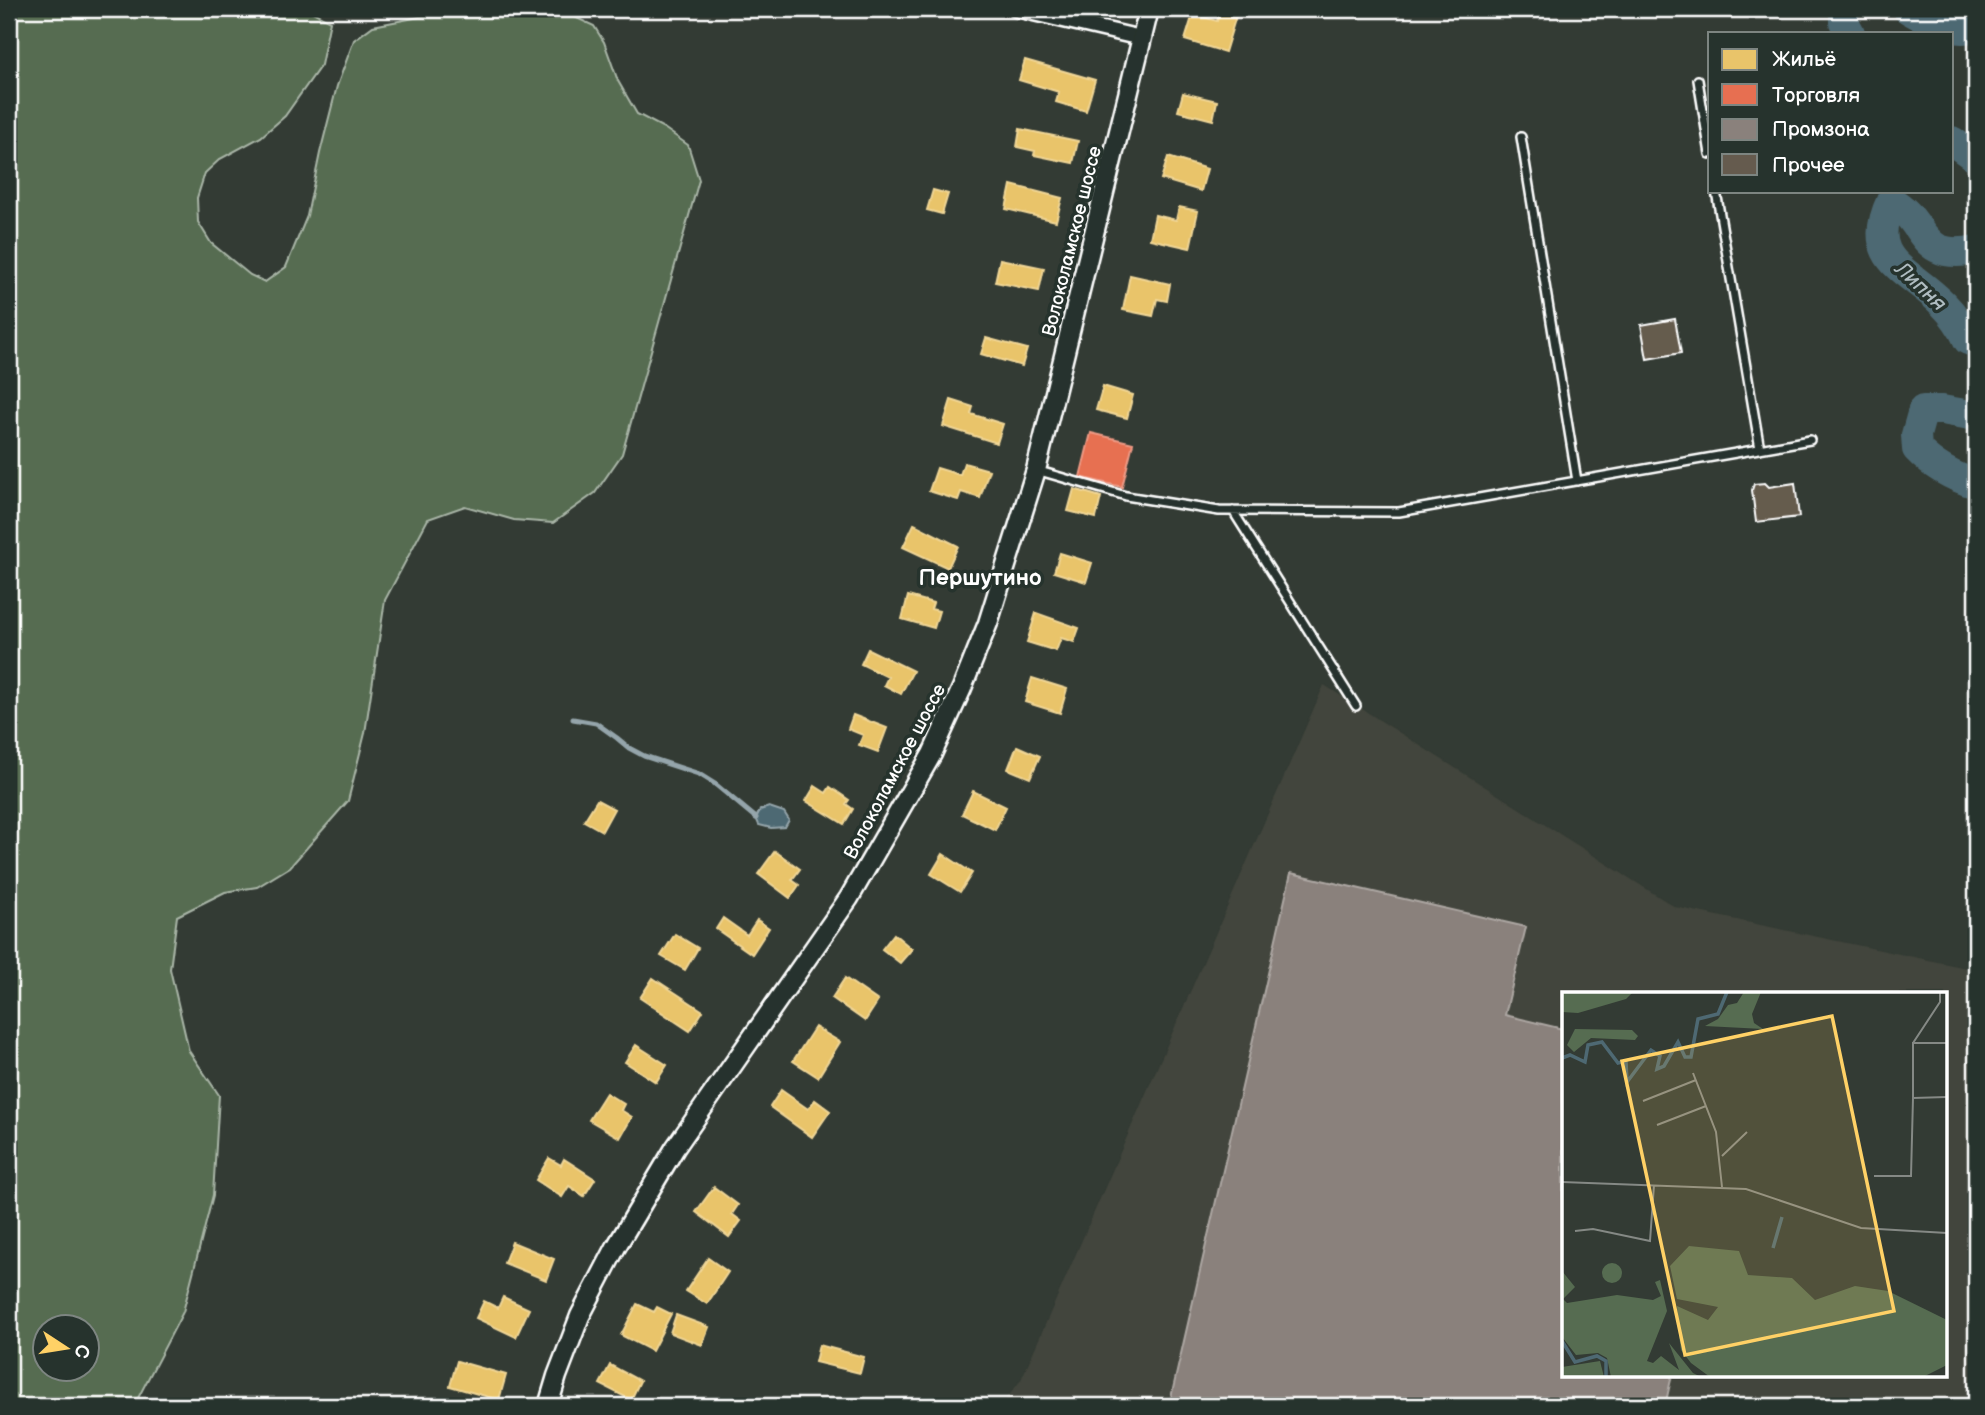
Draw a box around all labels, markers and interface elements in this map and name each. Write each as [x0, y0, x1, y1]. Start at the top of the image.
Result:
legend [1708, 32, 1954, 192]
text: Жильё [1772, 47, 1836, 72]
text: Торговля [1772, 83, 1860, 108]
text: Промзона [1772, 117, 1870, 142]
street label: Волоколамское шоссе [1038, 144, 1107, 339]
text: Прочее [1772, 153, 1845, 178]
water label: Липня [1888, 255, 1952, 316]
district label: Першутино [919, 564, 1041, 592]
street label: Волоколамское шоссе [839, 680, 951, 863]
inset map [1562, 992, 1946, 1376]
north arrow [32, 1314, 102, 1384]
text: С [69, 1342, 94, 1360]

